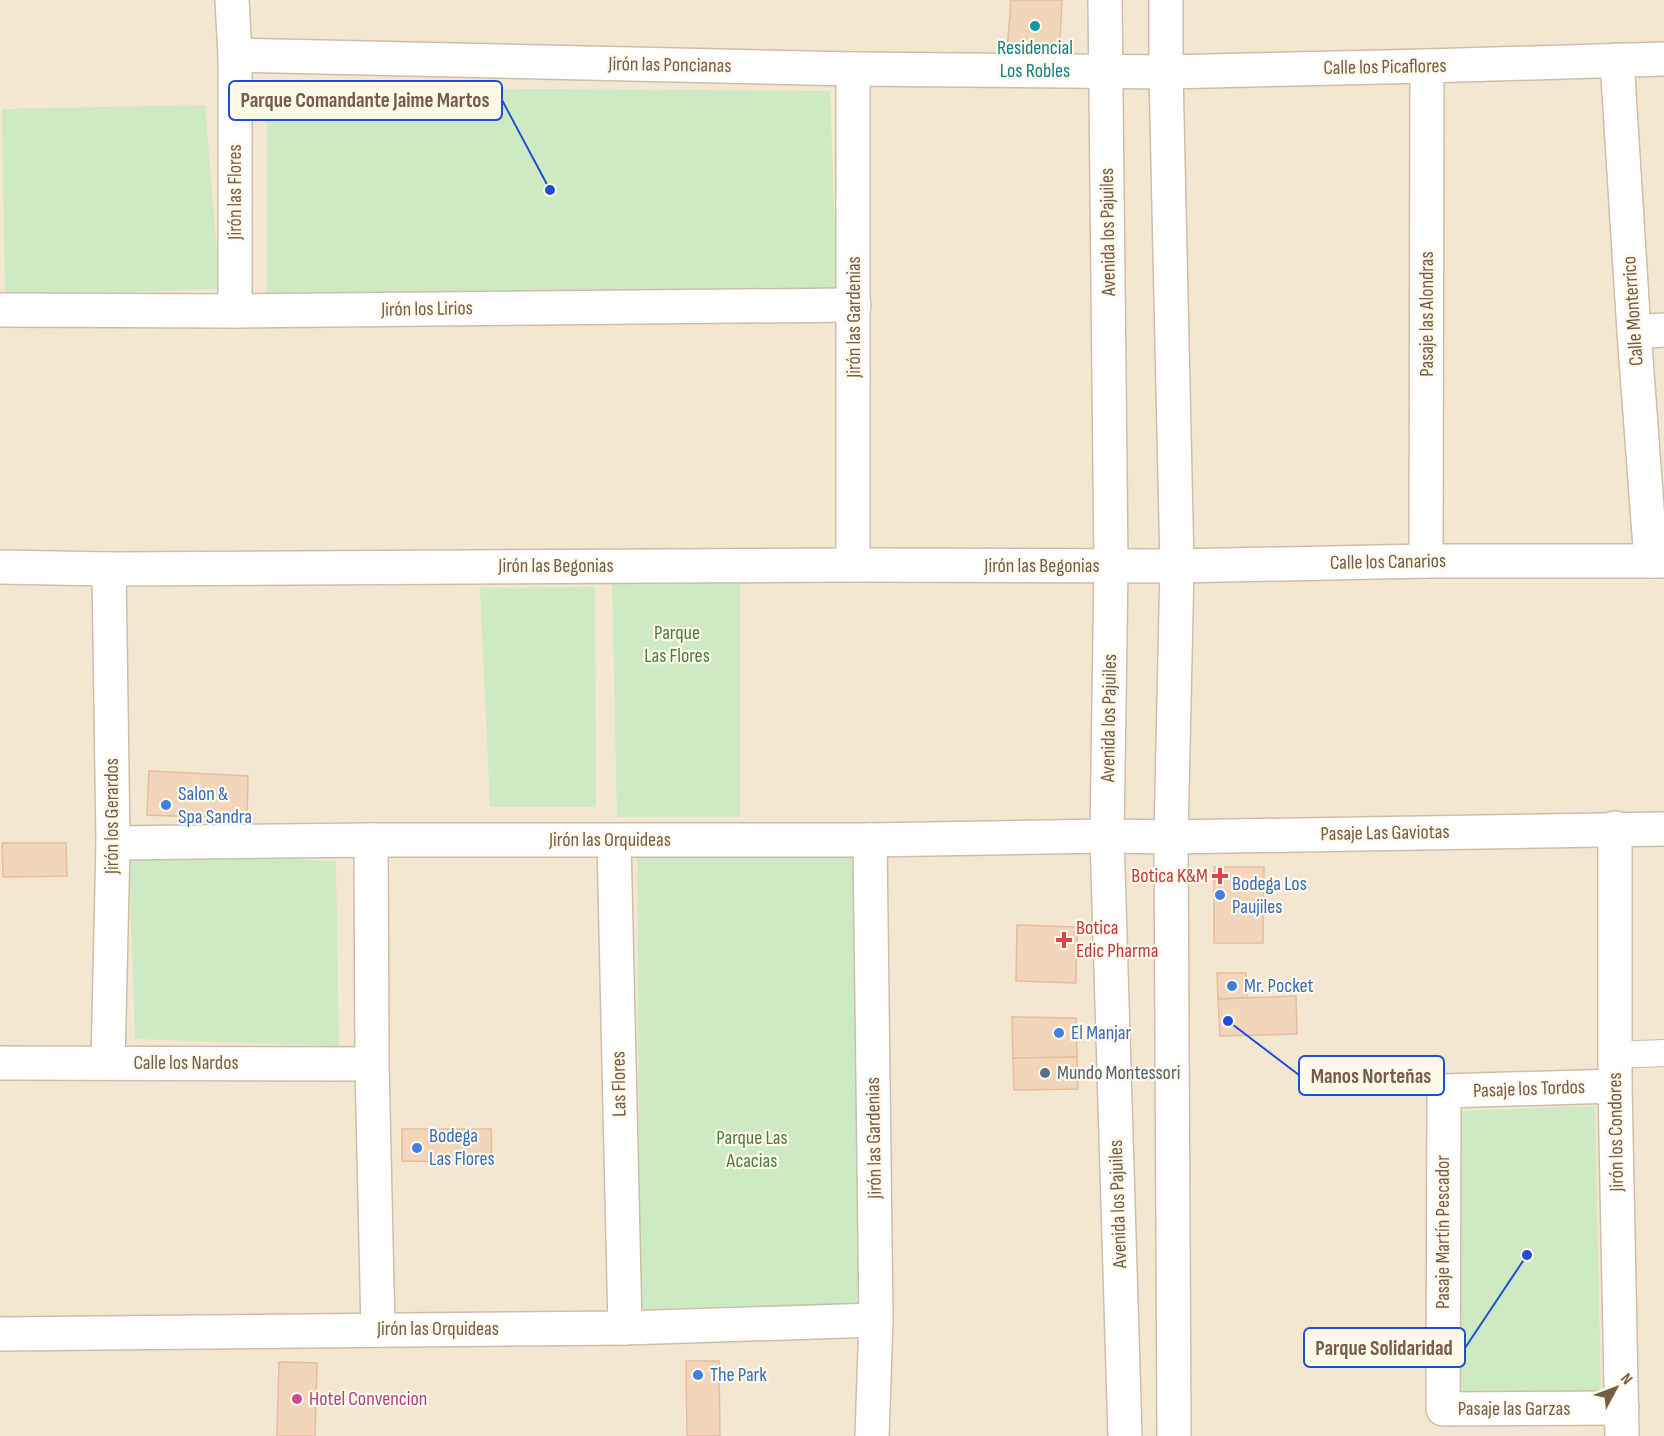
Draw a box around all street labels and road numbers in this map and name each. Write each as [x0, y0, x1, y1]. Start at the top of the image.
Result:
street label: Jirón las Poncianas [607, 52, 732, 78]
street label: Calle los Picaflores [1323, 54, 1447, 80]
street label: Jirón las Flores [223, 144, 247, 241]
street label: Avenida los Pajuiles [1095, 168, 1121, 297]
street label: Pasaje las Alondras [1415, 251, 1439, 377]
street label: Calle Monterrico [1617, 255, 1649, 367]
street label: Jirón las Gardenias [842, 256, 866, 379]
street label: Jirón los Lirios [380, 296, 473, 322]
street label: Calle los Canarios [1330, 549, 1446, 575]
street label: Jirón las Begonias [497, 554, 614, 578]
street label: Jirón las Begonias [983, 554, 1100, 578]
street label: Avenida los Pajuiles [1096, 654, 1122, 783]
street label: Jirón los Gerardos [100, 758, 124, 875]
street label: Pasaje Las Gaviotas [1320, 820, 1450, 846]
street label: Jirón las Orquideas [548, 828, 671, 852]
street label: Calle los Nardos [133, 1051, 239, 1075]
street label: Las Flores [606, 1051, 632, 1117]
street label: Jirón los Condores [1603, 1072, 1629, 1193]
street label: Pasaje los Tordos [1473, 1075, 1585, 1103]
street label: Jirón las Gardenias [861, 1077, 887, 1200]
street label: Avenida los Pajuiles [1104, 1139, 1132, 1270]
street label: Pasaje Martín Pescador [1431, 1155, 1455, 1309]
street label: Jirón las Orquideas [376, 1317, 499, 1341]
street label: Pasaje las Garzas [1458, 1397, 1570, 1421]

